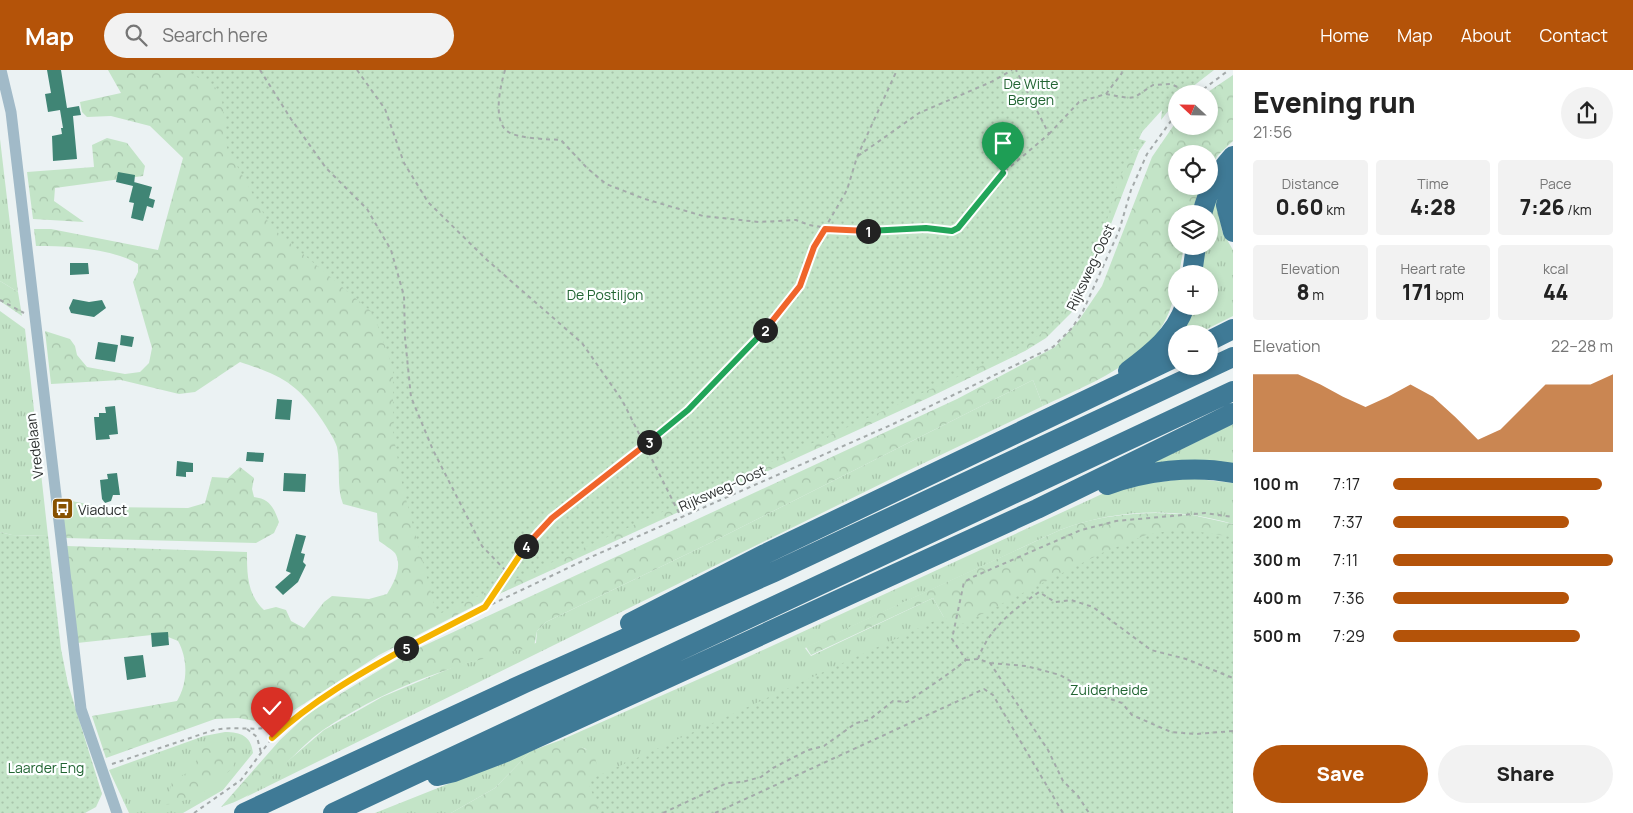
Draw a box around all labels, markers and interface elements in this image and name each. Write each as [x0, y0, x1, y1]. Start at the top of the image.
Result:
search box [104, 13, 454, 58]
text: Map [25, 19, 74, 52]
icon: search [122, 21, 150, 49]
text: Search here [162, 22, 268, 48]
text: Home [1320, 23, 1369, 47]
text: Map [1397, 23, 1433, 47]
text: About [1461, 23, 1511, 47]
text: Contact [1539, 23, 1608, 47]
park label: De Witte Bergen [1003, 74, 1059, 109]
text: Evening run [1253, 83, 1416, 121]
north arrow [1168, 85, 1218, 135]
map controls [1168, 85, 1218, 375]
button: share [1561, 87, 1613, 139]
text: 21:56 [1253, 121, 1292, 143]
pin [982, 122, 1024, 173]
icon: arrive [989, 129, 1017, 157]
button: locate [1168, 145, 1218, 195]
text: Distance [1282, 174, 1339, 193]
text: Time [1417, 174, 1449, 193]
text: Pace [1540, 174, 1571, 193]
text: 0.60 [1275, 193, 1324, 221]
text: 4:28 [1410, 193, 1456, 221]
text: 7:26 [1520, 193, 1564, 221]
text: km [1324, 200, 1345, 219]
text: /km [1564, 200, 1592, 219]
button: layers [1168, 205, 1218, 255]
pin: 1 [856, 218, 880, 244]
street label: Rijksweg-Oost [1062, 220, 1119, 313]
text: 1 [865, 222, 872, 241]
text: Elevation [1281, 259, 1340, 278]
text: Heart rate [1401, 259, 1465, 278]
text: kcal [1543, 259, 1568, 278]
button: + [1168, 265, 1218, 315]
text: 8 [1296, 278, 1310, 306]
text: 171 [1402, 278, 1433, 306]
text: 44 [1543, 278, 1568, 306]
park label: De Postiljon [567, 285, 643, 304]
text: m [1310, 285, 1324, 304]
text: bpm [1433, 285, 1464, 304]
pin: 2 [752, 318, 778, 342]
text: 2 [761, 321, 770, 340]
button: − [1168, 325, 1218, 375]
text: Elevation [1253, 335, 1321, 357]
text: 22–28 m [1551, 335, 1613, 357]
street label: Vredelaan [21, 413, 47, 479]
pin: 3 [636, 430, 662, 454]
text: 3 [645, 433, 654, 452]
street label: Rijksweg-Oost [675, 460, 769, 516]
text: 100 m [1253, 473, 1299, 495]
text: 7:17 [1333, 473, 1360, 495]
bus stop icon: Viaduct [50, 497, 74, 521]
place label: Viaduct [78, 500, 128, 519]
text: 200 m [1253, 511, 1301, 533]
text: 7:37 [1333, 511, 1363, 533]
pin: 4 [514, 534, 538, 558]
text: 4 [522, 537, 531, 556]
text: 300 m [1253, 549, 1301, 571]
text: 7:11 [1333, 549, 1358, 571]
text: 400 m [1253, 587, 1301, 609]
text: 7:36 [1333, 587, 1365, 609]
text: 500 m [1253, 625, 1301, 647]
text: 7:29 [1333, 625, 1365, 647]
pin: 5 [394, 636, 418, 660]
text: 5 [402, 639, 411, 658]
park label: Zuiderheide [1070, 680, 1148, 699]
pin [251, 687, 293, 738]
icon: check [258, 694, 286, 722]
button: Save [1253, 745, 1428, 803]
button: Share [1438, 745, 1613, 803]
park label: Laarder Eng [8, 758, 84, 777]

